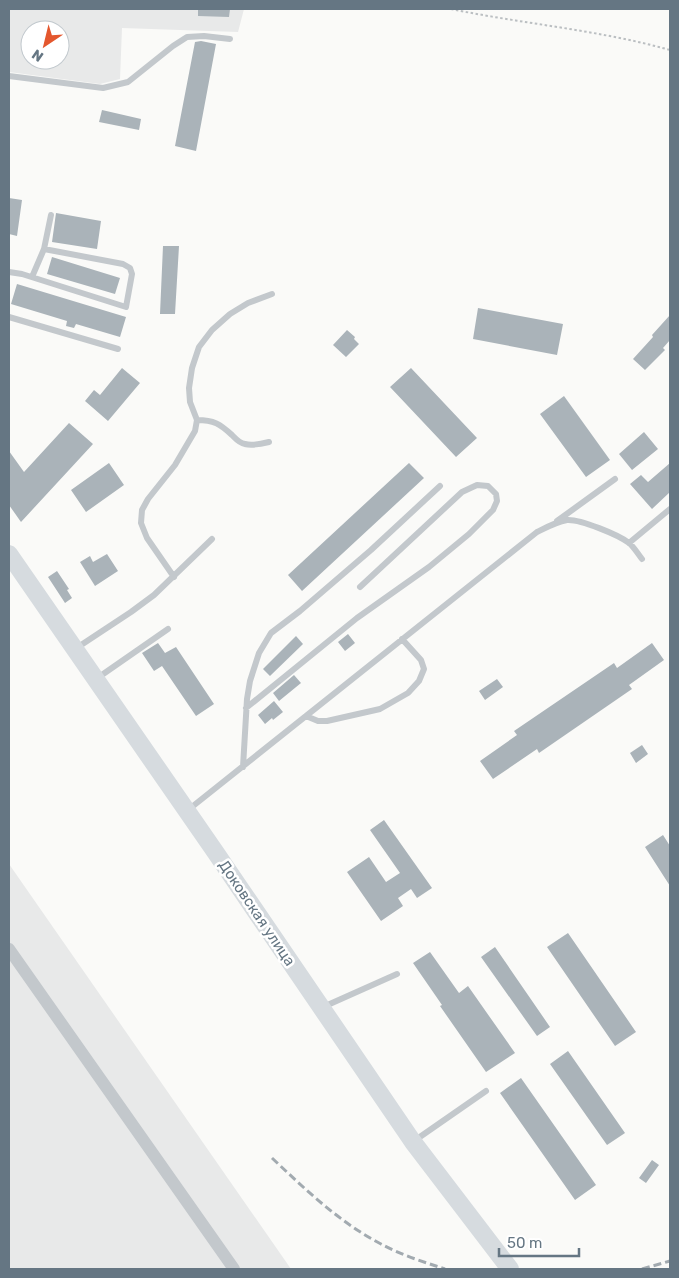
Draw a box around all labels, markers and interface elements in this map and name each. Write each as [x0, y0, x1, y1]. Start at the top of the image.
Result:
north arrow [20, 20, 70, 70]
text: N [29, 45, 47, 65]
street label: Доковская улица [215, 857, 299, 969]
scale bar [499, 1226, 579, 1258]
text: 50 m [507, 1234, 542, 1252]

